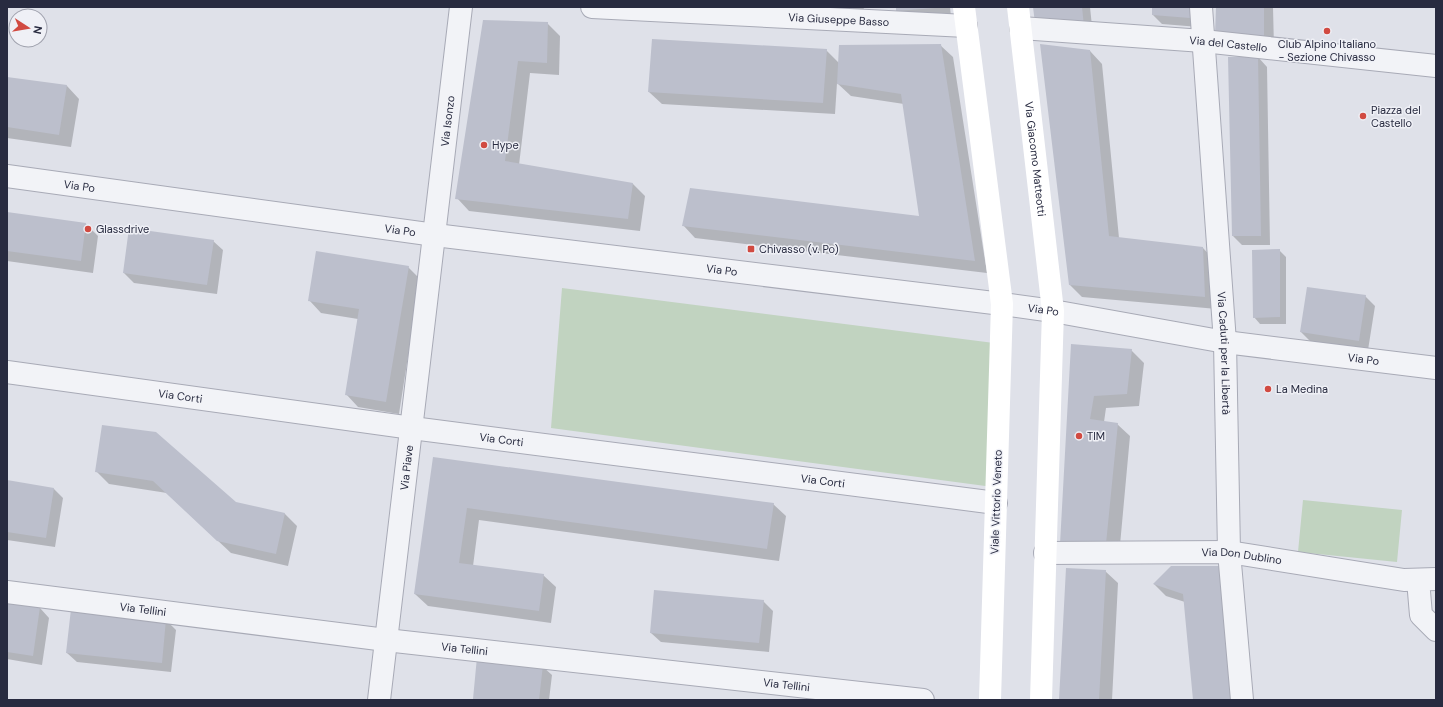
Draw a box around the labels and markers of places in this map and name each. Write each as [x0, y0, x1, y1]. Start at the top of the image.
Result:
marker: Club Alpino Italiano - Sezione Chivasso [1322, 26, 1332, 36]
place label: Club Alpino Italiano - Sezione Chivasso [1278, 37, 1376, 64]
place label: Piazza del Castello [1371, 103, 1421, 130]
marker: Piazza del Castello [1358, 111, 1368, 121]
place label: Hype [492, 138, 519, 152]
marker: Hype [479, 140, 489, 150]
place label: Glassdrive [96, 222, 149, 236]
marker: Glassdrive [83, 224, 93, 234]
place label: Chivasso (v. Po) [759, 242, 839, 256]
marker: Chivasso (v. Po) [746, 244, 756, 254]
place label: La Medina [1276, 382, 1328, 396]
marker: La Medina [1263, 384, 1273, 394]
place label: TIM [1087, 429, 1105, 443]
marker: TIM [1074, 431, 1084, 441]

